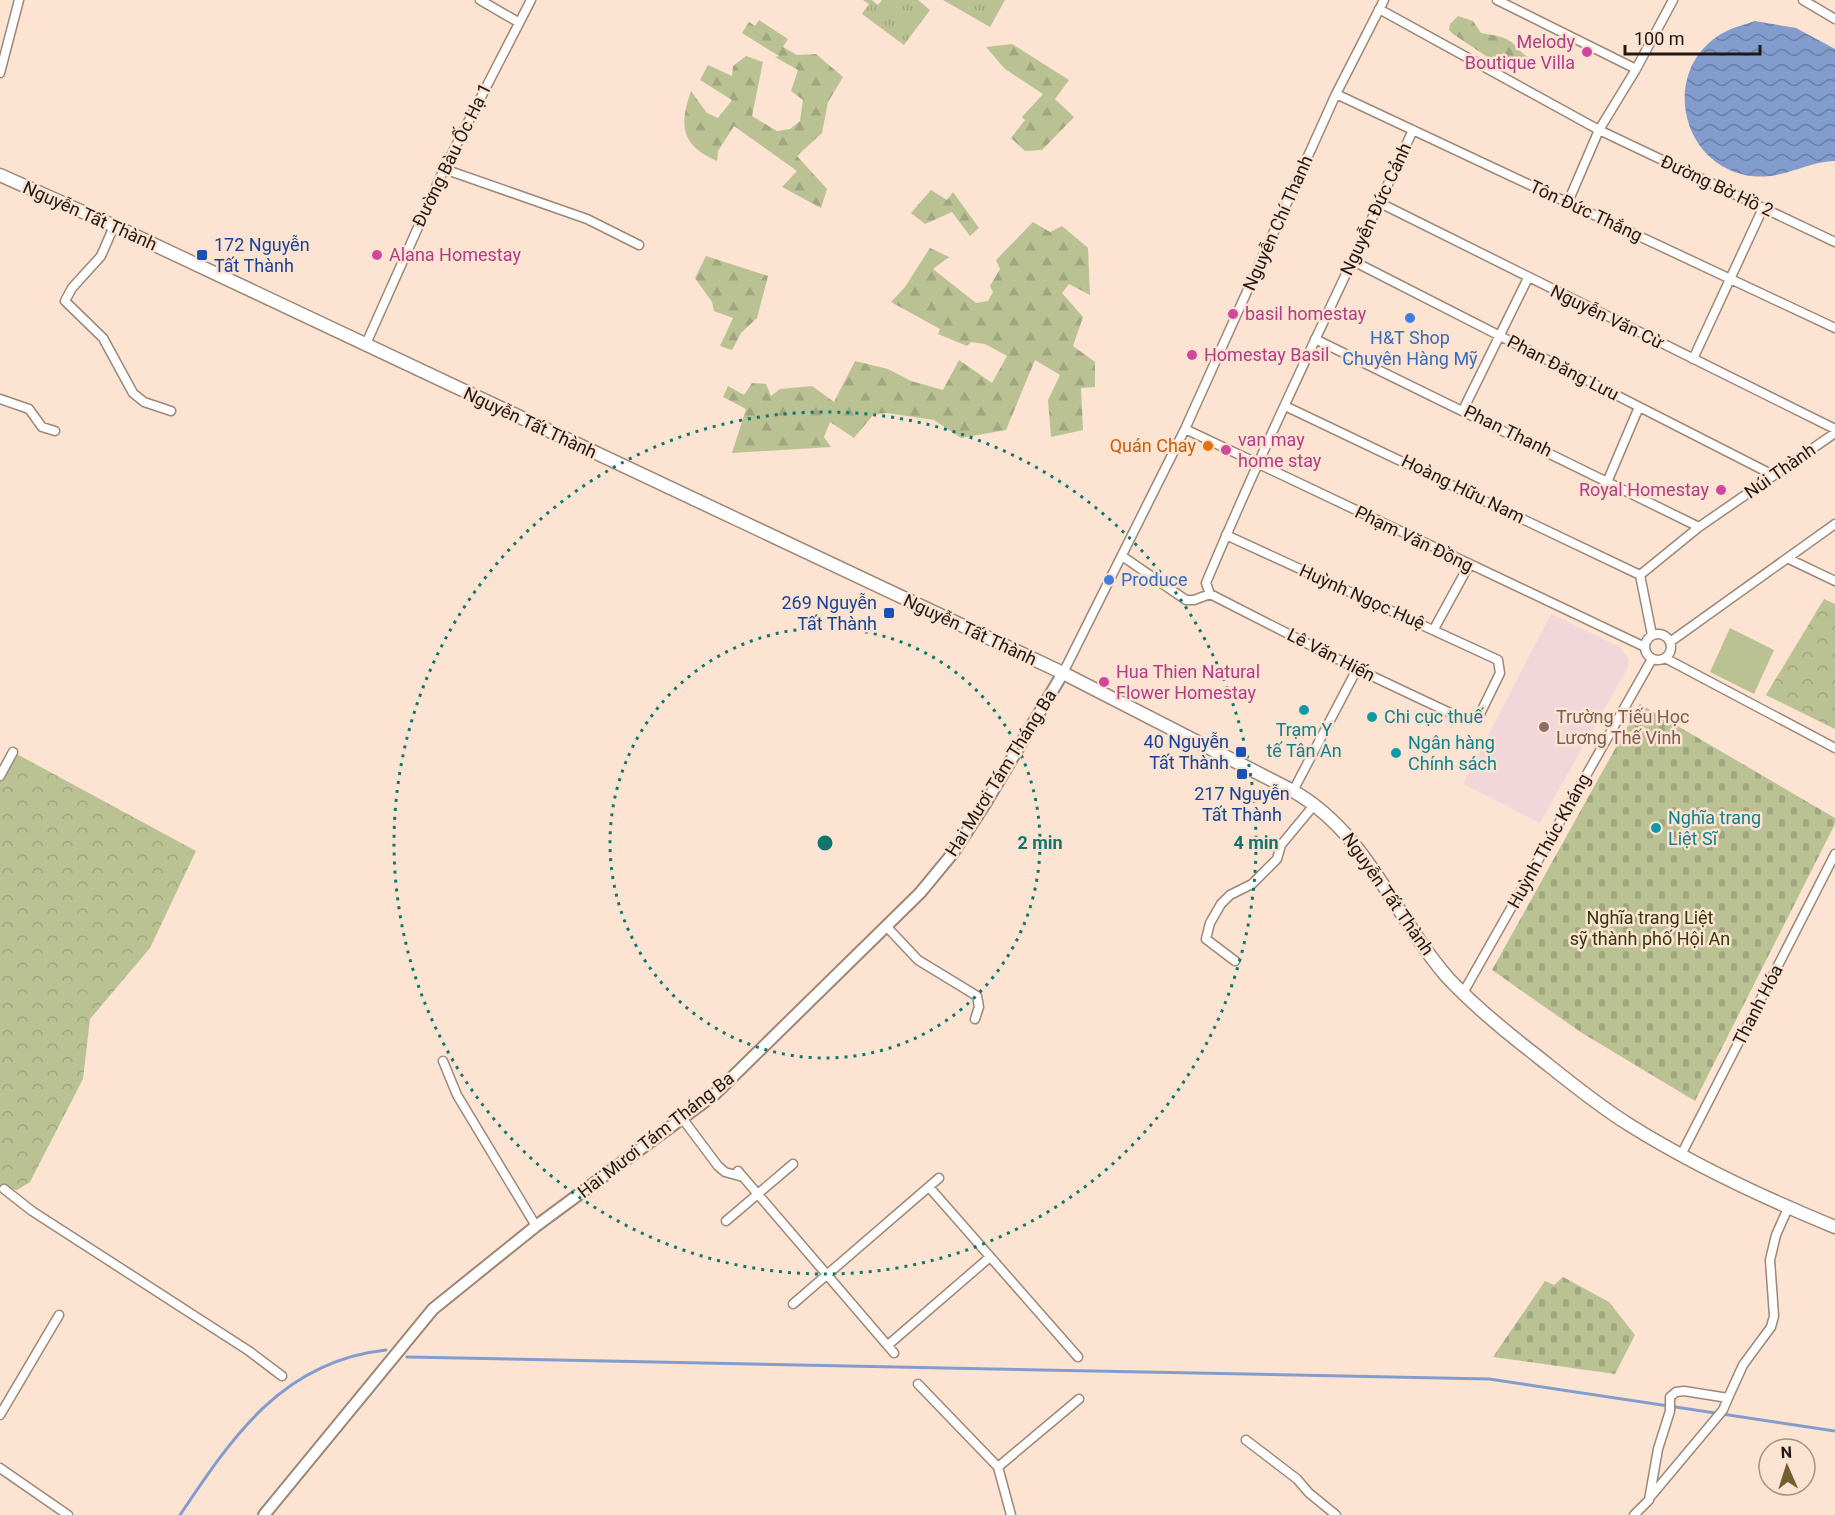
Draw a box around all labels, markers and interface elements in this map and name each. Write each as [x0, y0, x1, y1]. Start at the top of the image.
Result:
scale bar [1625, 18, 1760, 56]
text: 100 m [1634, 28, 1685, 49]
place label: Melody Boutique Villa [1465, 31, 1575, 73]
marker: Melody Boutique Villa [1580, 45, 1594, 59]
street label: Đường Bàu Ốc Hạ 1 [407, 79, 495, 230]
street label: Nguyễn Đức Cảnh [1336, 139, 1415, 278]
street label: Đường Bờ Hồ 2 [1658, 150, 1777, 221]
street label: Nguyễn Chí Thanh [1238, 152, 1317, 294]
street label: Tôn Đức Thắng [1527, 175, 1646, 246]
street label: Nguyễn Tất Thành [20, 177, 161, 255]
place label: 172 Nguyễn Tất Thành [214, 234, 310, 276]
place label: Alana Homestay [389, 244, 521, 265]
marker: 172 Nguyễn Tất Thành [195, 248, 209, 262]
marker: Alana Homestay [370, 248, 384, 262]
street label: Nguyễn Văn Cừ [1547, 280, 1668, 353]
place label: basil homestay [1245, 303, 1367, 324]
marker: basil homestay [1226, 307, 1240, 321]
marker: H&T Shop Chuyên Hàng Mỹ [1403, 311, 1417, 325]
place label: H&T Shop Chuyên Hàng Mỹ [1342, 327, 1478, 369]
street label: Phan Đăng Lưu [1504, 330, 1622, 405]
place label: Homestay Basil [1204, 344, 1329, 365]
marker: Homestay Basil [1185, 348, 1199, 362]
street label: Nguyễn Tất Thành [460, 382, 600, 463]
street label: Phan Thanh [1461, 400, 1556, 461]
place label: van may home stay [1238, 429, 1322, 471]
place label: Quán Chay [1110, 435, 1196, 456]
marker: Quán Chay [1201, 439, 1215, 453]
street label: Núi Thành [1740, 439, 1819, 503]
marker: van may home stay [1219, 443, 1233, 457]
street label: Hoàng Hữu Nam [1398, 450, 1528, 527]
place label: Royal Homestay [1579, 479, 1709, 500]
marker: Royal Homestay [1714, 483, 1728, 497]
street label: Phạm Văn Đồng [1352, 501, 1477, 576]
street label: Huỳnh Ngọc Huệ [1296, 559, 1428, 634]
place label: Produce [1121, 569, 1188, 590]
marker: Produce [1102, 573, 1116, 587]
street label: Nguyễn Tất Thành [900, 589, 1040, 670]
place label: 269 Nguyễn Tất Thành [781, 592, 877, 634]
marker: 269 Nguyễn Tất Thành [882, 606, 896, 620]
street label: Lê Văn Hiến [1284, 623, 1379, 686]
place label: Hua Thien Natural Flower Homestay [1116, 661, 1260, 703]
marker: Hua Thien Natural Flower Homestay [1097, 675, 1111, 689]
street label: Hai Mươi Tám Tháng Ba [941, 686, 1060, 860]
marker: Trạm Y tế Tân An [1297, 703, 1311, 717]
place label: Chi cục thuế [1384, 706, 1484, 727]
place label: Trường Tiếu Học Lương Thế Vinh [1556, 706, 1689, 748]
marker: Chi cục thuế [1365, 710, 1379, 724]
place label: Trạm Y tế Tân An [1266, 719, 1342, 761]
marker: Trường Tiếu Học Lương Thế Vinh [1537, 720, 1551, 734]
place label: 40 Nguyễn Tất Thành [1144, 731, 1229, 773]
place label: Ngân hàng Chính sách [1408, 732, 1497, 774]
marker: 40 Nguyễn Tất Thành [1234, 745, 1248, 759]
marker: Ngân hàng Chính sách [1389, 746, 1403, 760]
marker: 217 Nguyễn Tất Thành [1235, 767, 1249, 781]
street label: Huỳnh Thúc Kháng [1503, 770, 1594, 912]
place label: 217 Nguyễn Tất Thành [1194, 783, 1290, 825]
place label: Nghĩa trang Liệt Sĩ [1668, 807, 1761, 849]
marker: Nghĩa trang Liệt Sĩ [1649, 821, 1663, 835]
street label: Nguyễn Tất Thành [1338, 828, 1439, 959]
text: 2 min [1017, 832, 1063, 853]
text: 4 min [1233, 832, 1279, 853]
centre of rings [815, 833, 835, 853]
park label: Nghĩa trang Liệt sỹ thành phố Hội An [1570, 907, 1730, 949]
street label: Thanh Hóa [1728, 961, 1787, 1049]
street label: Hai Mươi Tám Tháng Ba [573, 1067, 738, 1202]
north arrow [1757, 1437, 1817, 1497]
text: N [1780, 1443, 1792, 1462]

